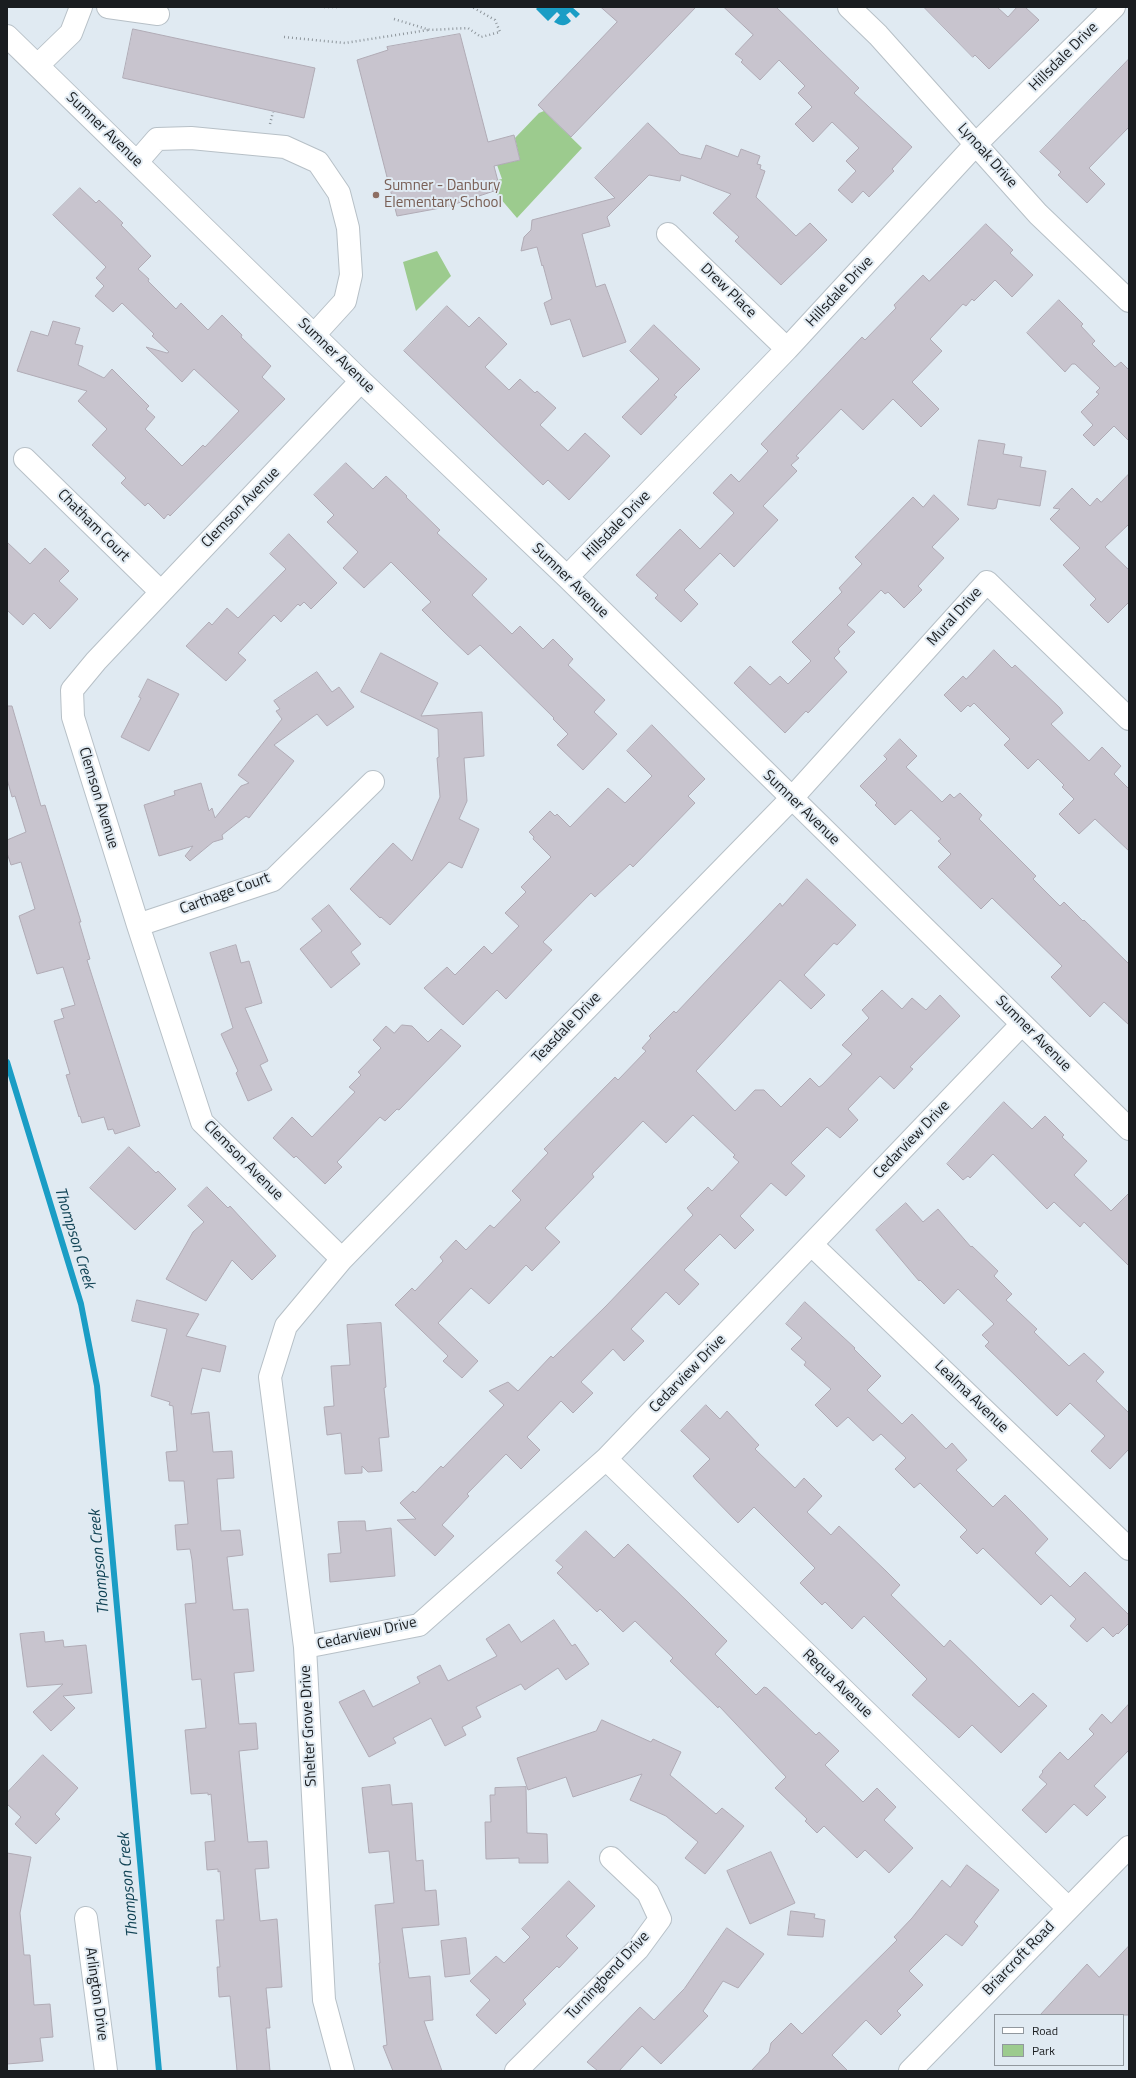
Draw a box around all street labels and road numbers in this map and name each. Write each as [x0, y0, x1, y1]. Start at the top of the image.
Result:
street label: Hillsdale Drive [1026, 19, 1102, 95]
street label: Sumner Avenue [62, 89, 146, 171]
street label: Lynoak Drive [953, 120, 1021, 192]
street label: Hillsdale Drive [803, 253, 877, 331]
street label: Drew Place [696, 260, 760, 322]
street label: Sumner Avenue [294, 315, 378, 397]
street label: Clemson Avenue [198, 464, 284, 552]
street label: Chatham Court [53, 486, 133, 566]
street label: Hillsdale Drive [579, 487, 655, 565]
street label: Sumner Avenue [528, 540, 612, 622]
street label: Mural Drive [924, 584, 986, 650]
street label: Clemson Avenue [74, 745, 122, 851]
street label: Sumner Avenue [759, 767, 843, 849]
street label: Carthage Court [177, 869, 273, 919]
street label: Teasdale Drive [529, 989, 605, 1067]
street label: Sumner Avenue [991, 992, 1075, 1076]
street label: Cedarview Drive [870, 1097, 954, 1183]
street label: Clemson Avenue [200, 1118, 286, 1204]
street label: Cedarview Drive [646, 1331, 730, 1417]
street label: Lealma Avenue [930, 1357, 1012, 1437]
street label: Cedarview Drive [315, 1614, 419, 1654]
street label: Requa Avenue [798, 1646, 876, 1722]
street label: Shelter Grove Drive [297, 1665, 321, 1787]
street label: Briarcroft Road [979, 1918, 1059, 2000]
street label: Turningbend Drive [562, 1928, 654, 2024]
street label: Arlington Drive [81, 1946, 111, 2042]

